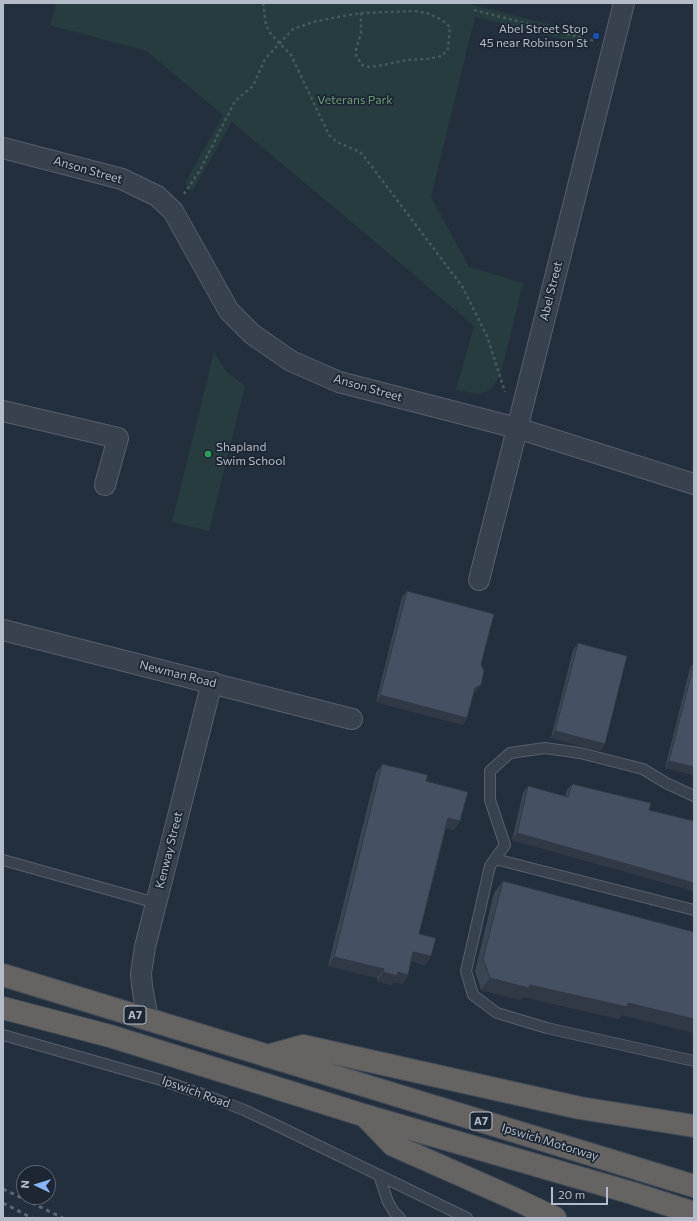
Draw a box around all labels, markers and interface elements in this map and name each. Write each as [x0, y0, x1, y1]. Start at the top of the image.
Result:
place label: Abel Street Stop 45 near Robinson St [480, 22, 588, 50]
marker: Abel Street Stop 45 near Robinson St [591, 31, 601, 41]
park label: Veterans Park [317, 93, 393, 107]
street label: Anson Street [52, 153, 124, 187]
street label: Abel Street [537, 260, 565, 322]
street label: Anson Street [332, 371, 404, 405]
place label: Shapland Swim School [216, 440, 285, 468]
marker: Shapland Swim School [203, 449, 213, 459]
street label: Newman Road [138, 657, 218, 691]
street label: Kenway Street [152, 810, 186, 890]
road number: A7 [124, 1006, 146, 1024]
street label: Ipswich Road [160, 1073, 232, 1111]
road number: A7 [470, 1112, 492, 1130]
street label: Ipswich Motorway [500, 1120, 600, 1164]
north arrow [16, 1165, 56, 1205]
scale bar [553, 1179, 610, 1205]
text: N [18, 1180, 31, 1189]
text: 20 m [558, 1187, 585, 1201]

